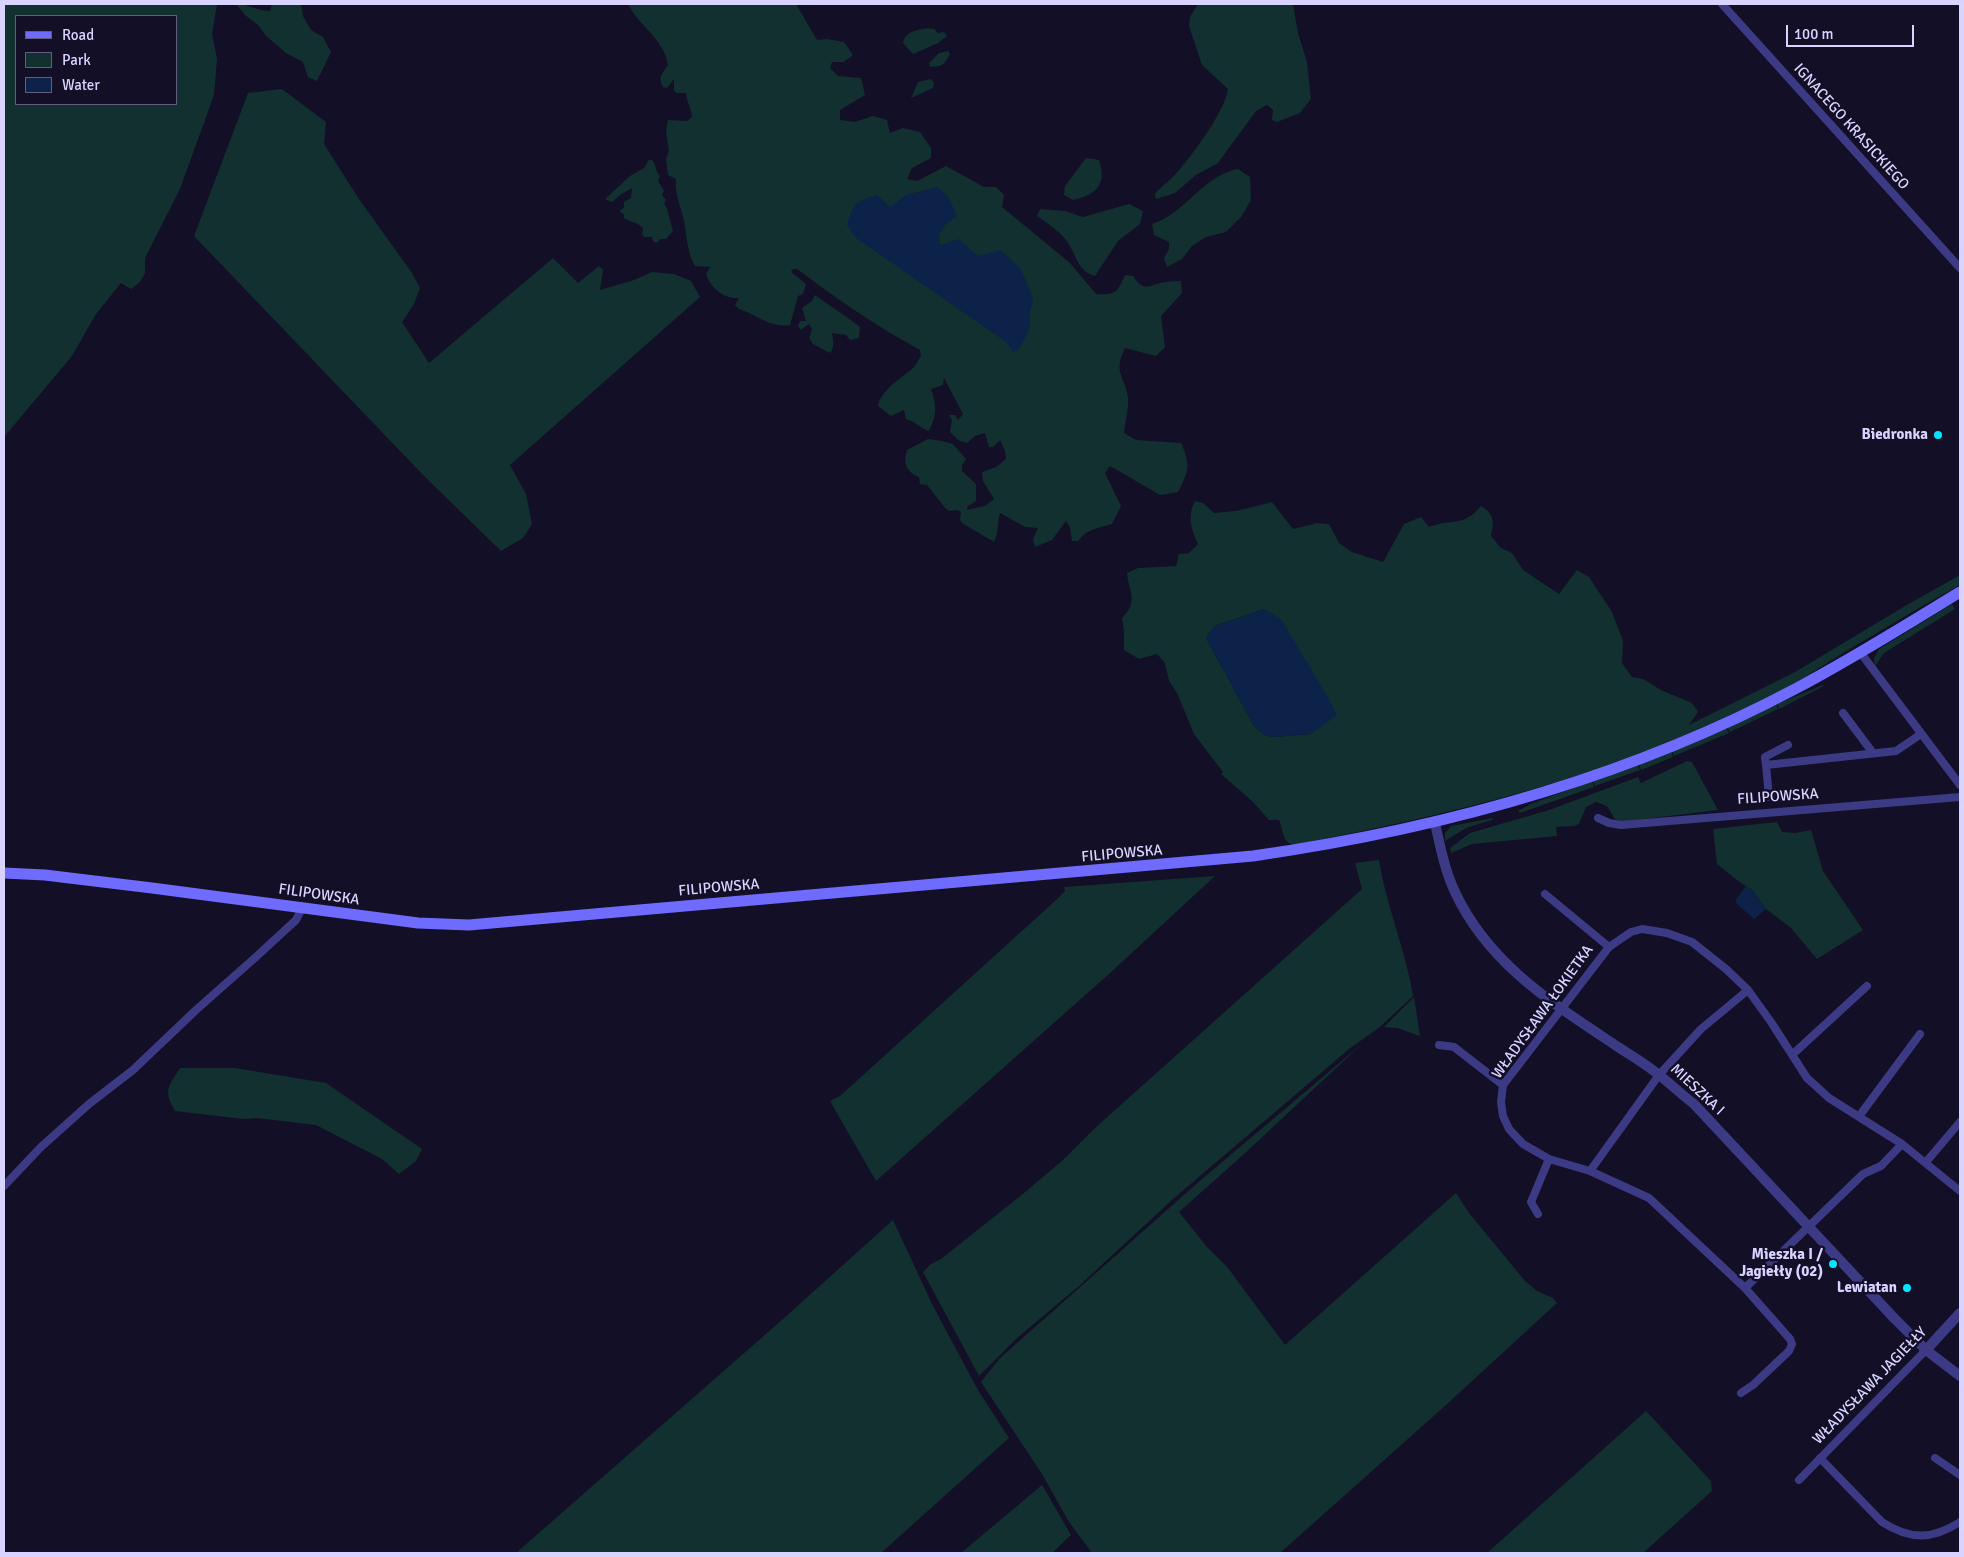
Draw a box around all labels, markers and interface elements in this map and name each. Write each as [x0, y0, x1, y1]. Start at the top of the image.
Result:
legend [15, 15, 178, 105]
scale bar [1789, 15, 1916, 47]
text: 100 m [1794, 25, 1834, 43]
text: Road [62, 26, 94, 44]
text: Park [62, 51, 91, 69]
street label: IGNACEGO KRASICKIEGO [1790, 60, 1912, 194]
text: Water [62, 76, 100, 94]
place label: Biedronka [1861, 426, 1928, 444]
marker: Biedronka [1932, 429, 1944, 441]
street label: FILIPOWSKA [1737, 785, 1819, 809]
street label: FILIPOWSKA [1081, 841, 1163, 867]
street label: FILIPOWSKA [678, 875, 760, 901]
street label: FILIPOWSKA [277, 880, 361, 910]
street label: WŁADYSŁAWA ŁOKIETKA [1488, 942, 1598, 1082]
street label: MIESZKA I [1666, 1060, 1728, 1120]
place label: Mieszka I / Jagiełły (02) [1739, 1246, 1823, 1281]
marker: Mieszka I / Jagiełły (02) [1827, 1258, 1839, 1270]
place label: Lewiatan [1837, 1279, 1897, 1297]
marker: Lewiatan [1901, 1282, 1913, 1294]
street label: WŁADYSŁAWA JAGIEŁŁY [1809, 1324, 1931, 1448]

